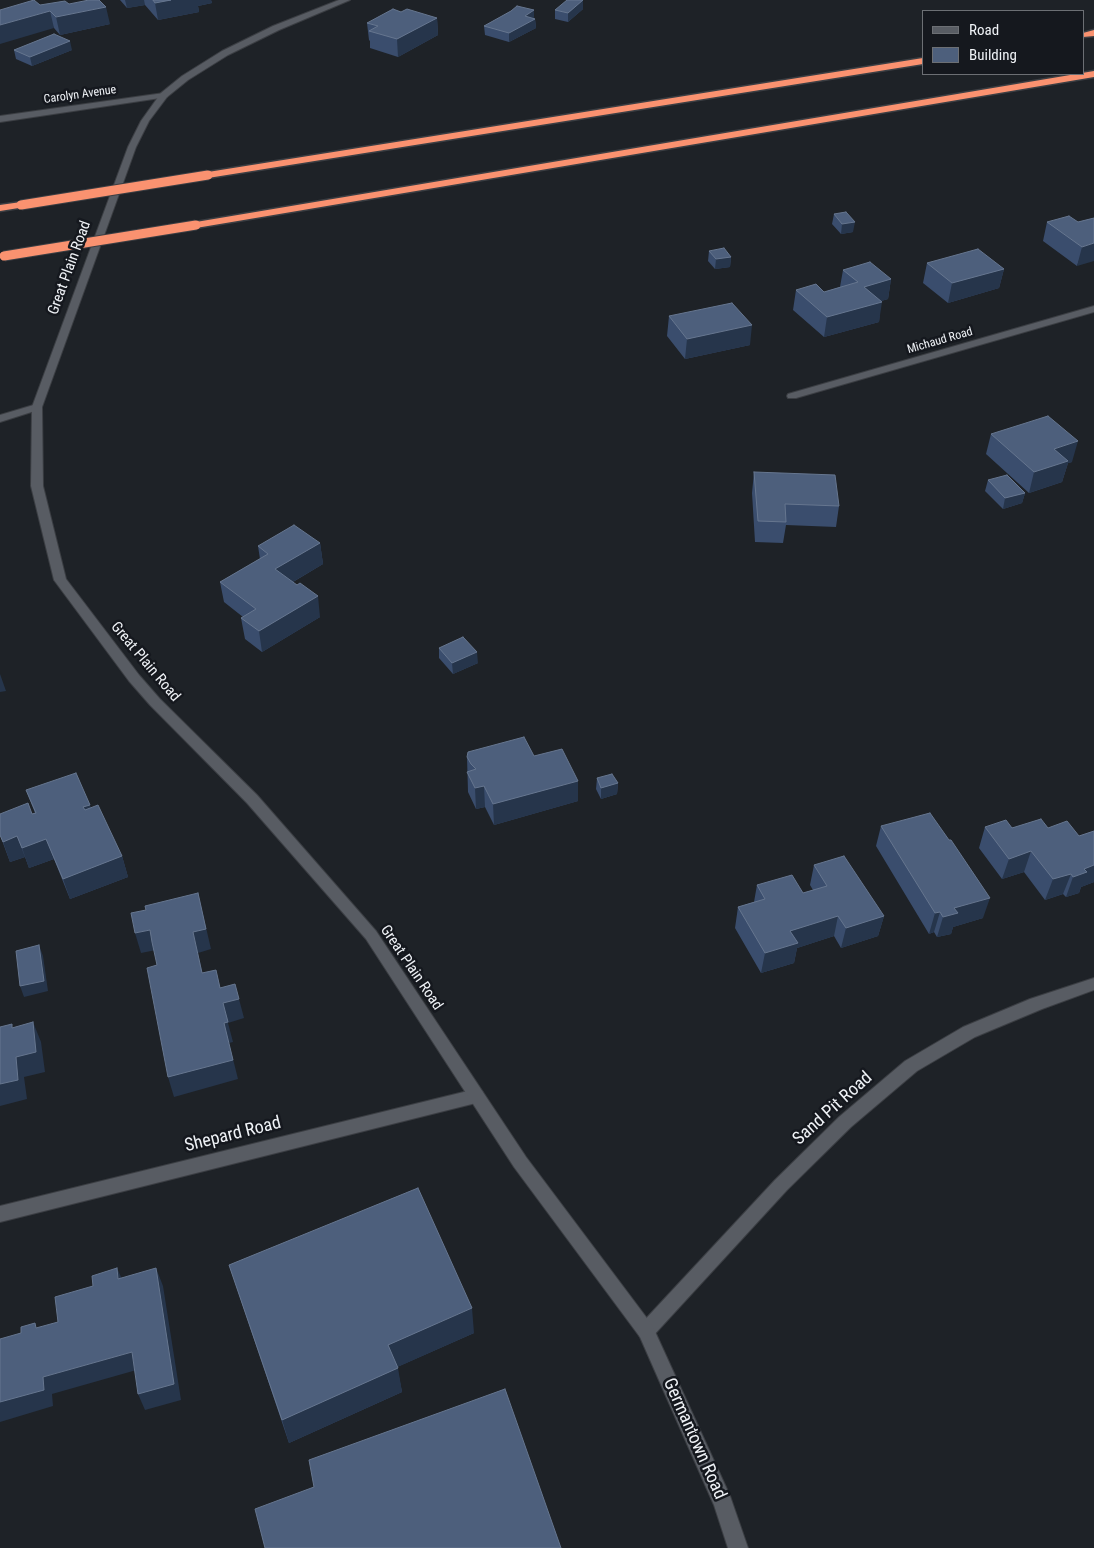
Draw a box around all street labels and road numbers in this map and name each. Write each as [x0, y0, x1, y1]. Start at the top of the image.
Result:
street label: Carolyn Avenue [43, 83, 117, 107]
street label: Great Plain Road [45, 219, 95, 317]
street label: Michaud Road [906, 325, 974, 357]
street label: Great Plain Road [106, 618, 184, 706]
street label: Great Plain Road [376, 922, 446, 1014]
street label: Sand Pit Road [789, 1068, 877, 1150]
street label: Shepard Road [183, 1113, 283, 1157]
street label: Germantown Road [658, 1375, 730, 1503]

